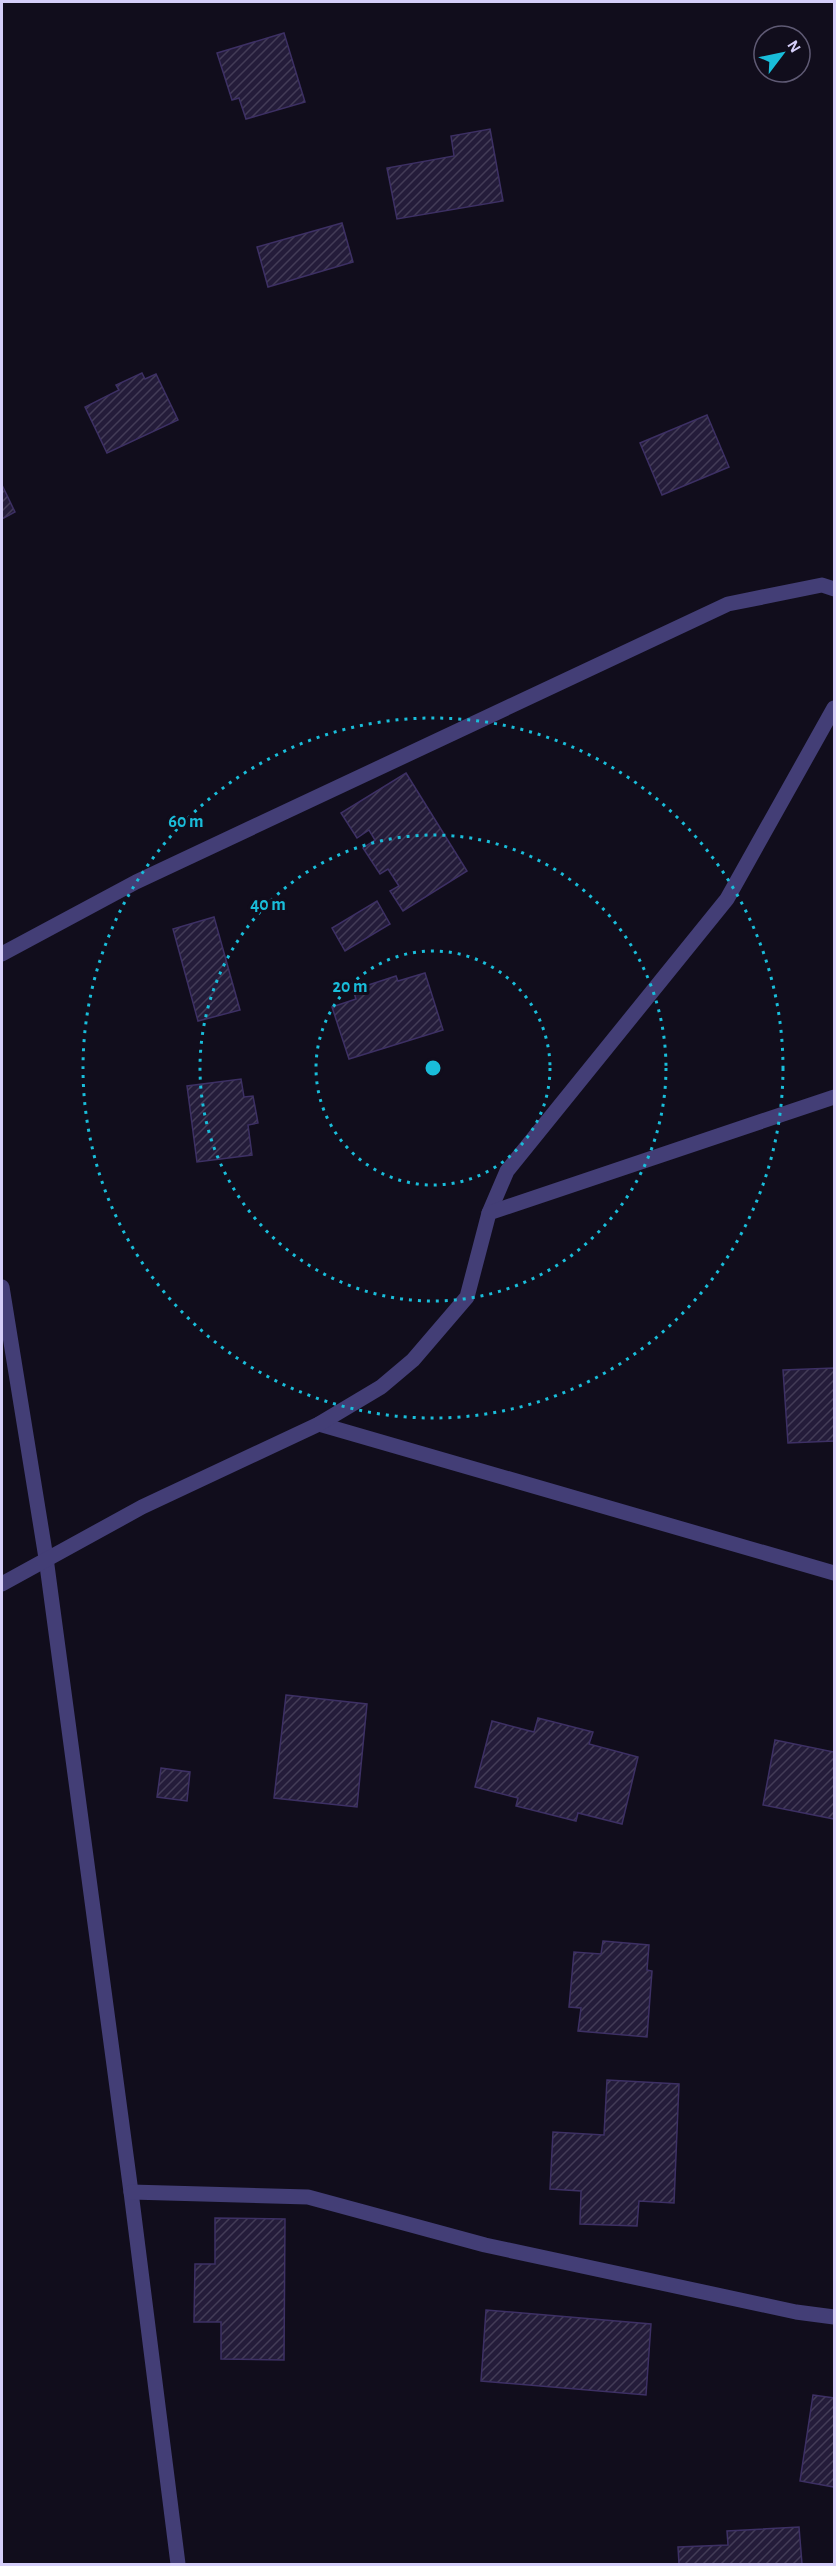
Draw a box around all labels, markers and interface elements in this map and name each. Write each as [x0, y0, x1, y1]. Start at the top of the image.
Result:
north arrow [752, 24, 812, 84]
text: N [784, 38, 804, 56]
text: 60 m [168, 813, 204, 831]
text: 40 m [250, 896, 286, 914]
text: 20 m [332, 978, 368, 996]
centre of rings [423, 1058, 443, 1078]

